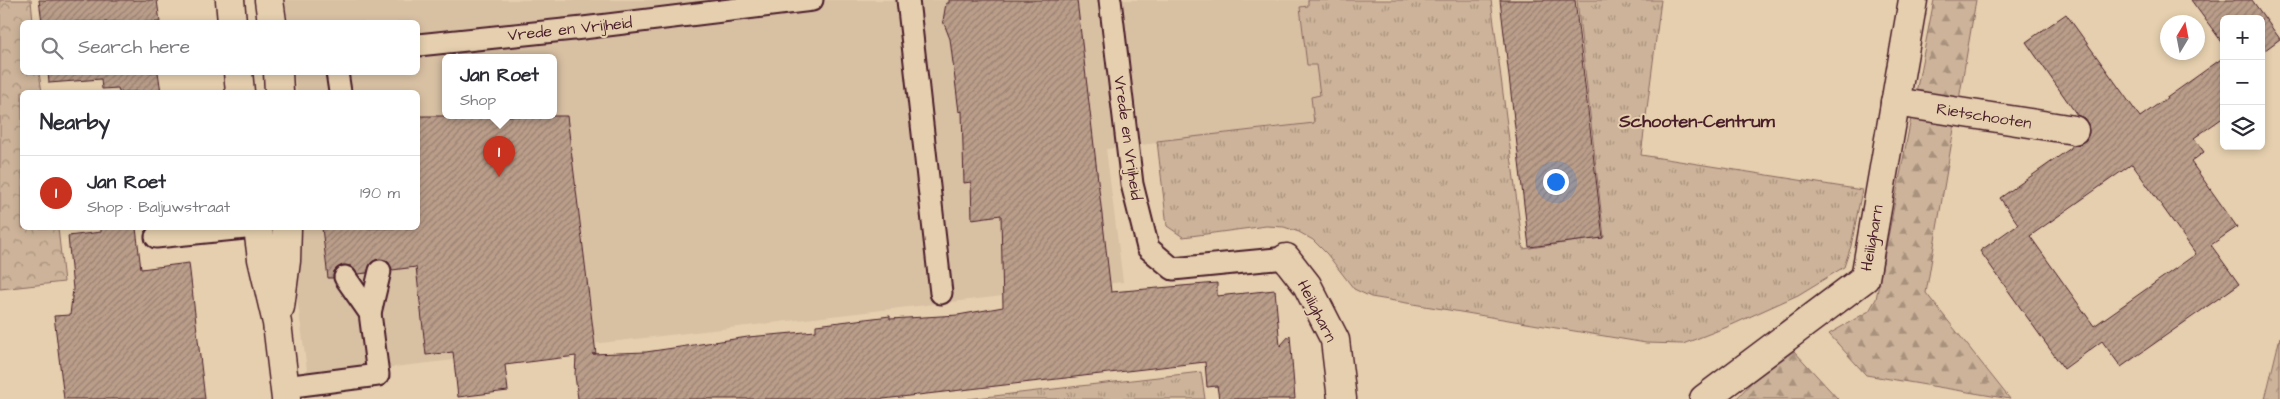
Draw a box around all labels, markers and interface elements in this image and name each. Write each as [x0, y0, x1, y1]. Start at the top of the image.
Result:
street label: Vrede en Vrijheid [507, 12, 633, 46]
north arrow [2160, 15, 2205, 60]
map controls [2220, 15, 2265, 150]
button: + [2220, 15, 2265, 60]
search box [20, 20, 420, 75]
icon: search [38, 34, 66, 62]
text: Search here [78, 34, 190, 61]
popup [442, 54, 557, 119]
button: − [2220, 60, 2265, 105]
text: Jan Roet [460, 62, 539, 89]
street label: Vrede en Vrijheid [1108, 74, 1148, 202]
text: Shop [460, 89, 496, 111]
street label: Rietschooten [1935, 98, 2033, 134]
button: layers [2220, 105, 2265, 150]
text: Nearby [40, 108, 110, 137]
district label: Schooten-Centrum [1618, 109, 1776, 134]
pin: 1 [483, 136, 515, 177]
text: Jan Roet [87, 169, 166, 196]
your location [1543, 169, 1569, 195]
text: 1 [55, 182, 57, 204]
text: 190 m [360, 182, 400, 204]
text: Shop · Baljuwstraat [87, 196, 230, 218]
street label: Heiligharn [1855, 203, 1890, 273]
street label: Heiligharn [1291, 276, 1342, 346]

